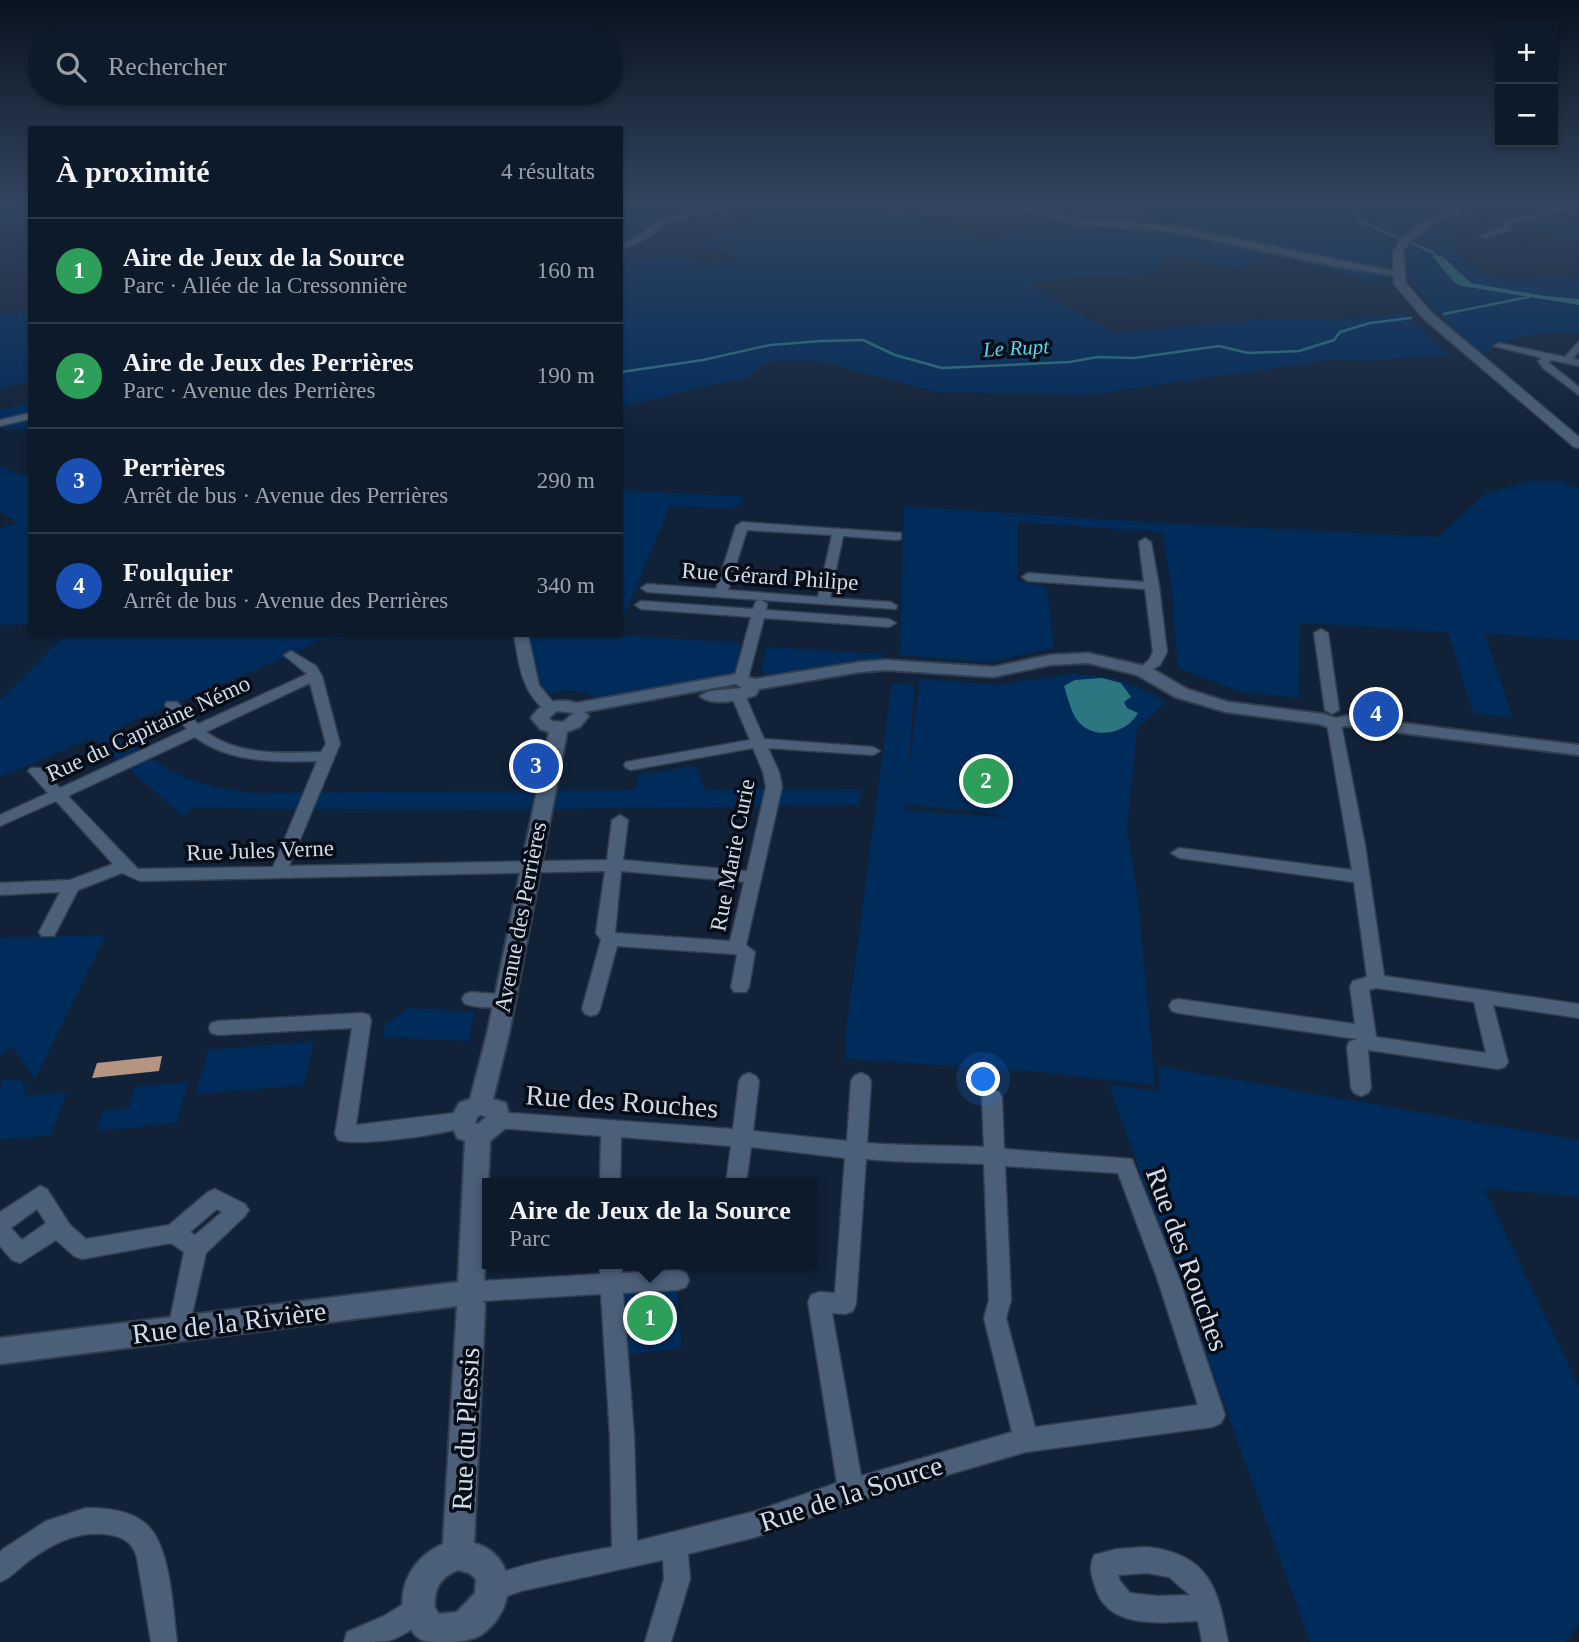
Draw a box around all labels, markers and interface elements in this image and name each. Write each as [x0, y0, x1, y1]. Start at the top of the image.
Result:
map controls [1495, 21, 1558, 147]
button: + [1495, 21, 1558, 84]
search box [28, 28, 623, 105]
icon: search [52, 48, 90, 86]
text: Rechercher [108, 52, 226, 81]
button: − [1495, 84, 1558, 147]
text: À proximité [56, 155, 210, 188]
text: 4 résultats [501, 159, 595, 184]
text: Aire de Jeux de la Source [123, 243, 404, 272]
text: 1 [73, 258, 85, 283]
text: 160 m [537, 258, 595, 283]
text: Parc · Allée de la Cressonnière [123, 273, 407, 298]
water label: Le Rupt [981, 334, 1051, 362]
text: Aire de Jeux des Perrières [123, 348, 414, 377]
text: 2 [73, 363, 85, 388]
text: 190 m [537, 363, 595, 388]
text: Parc · Avenue des Perrières [123, 378, 375, 403]
text: Perrières [123, 453, 225, 482]
text: 3 [73, 468, 85, 493]
text: 290 m [537, 468, 595, 493]
text: Arrêt de bus · Avenue des Perrières [123, 483, 448, 508]
text: Foulquier [123, 558, 233, 587]
street label: Rue Gérard Philipe [681, 558, 859, 595]
text: 4 [73, 573, 85, 598]
text: 340 m [537, 573, 595, 598]
text: Arrêt de bus · Avenue des Perrières [123, 588, 448, 613]
street label: Rue du Capitaine Némo [42, 670, 254, 787]
pin: 4 [1353, 688, 1399, 740]
pin: 3 [513, 740, 559, 792]
pin: 2 [963, 755, 1009, 807]
street label: Rue Marie Curie [705, 777, 760, 933]
street label: Avenue des Perrières [490, 820, 551, 1015]
street label: Rue Jules Verne [186, 835, 334, 866]
your location [966, 1062, 1000, 1096]
street label: Rue des Rouches [525, 1079, 719, 1124]
street label: Rue des Rouches [1140, 1163, 1235, 1355]
popup [482, 1178, 818, 1269]
text: Aire de Jeux de la Source [509, 1196, 791, 1225]
text: Parc [509, 1226, 550, 1251]
pin: 1 [627, 1292, 673, 1344]
street label: Rue de la Rivière [130, 1295, 328, 1350]
street label: Rue du Plessis [446, 1347, 485, 1511]
street label: Rue de la Source [756, 1449, 947, 1538]

